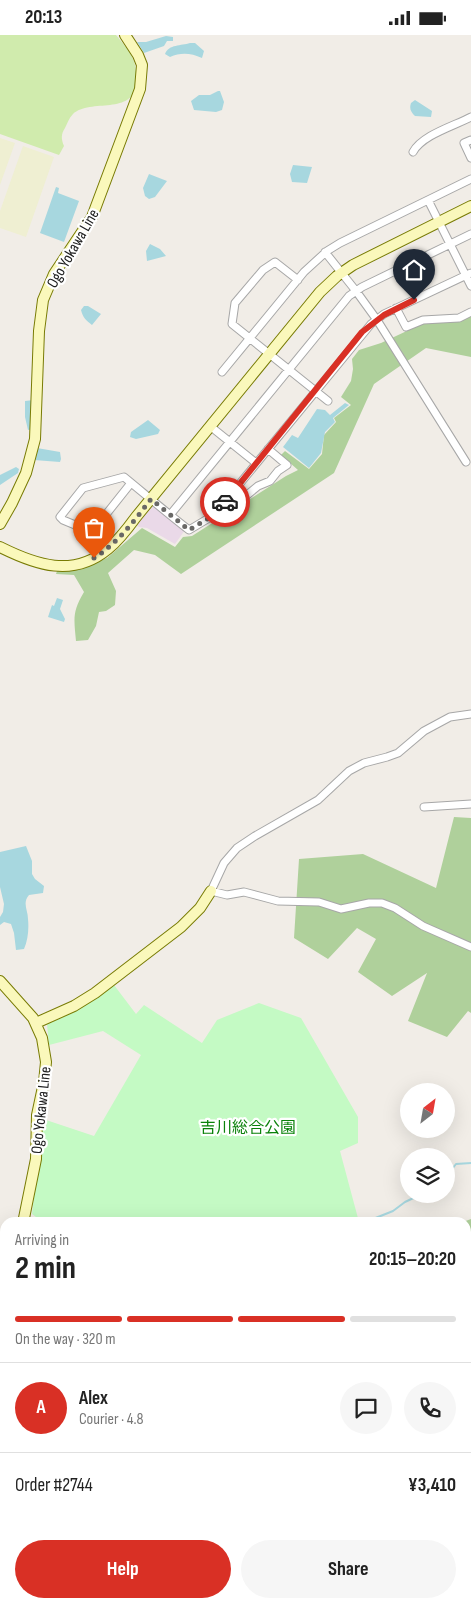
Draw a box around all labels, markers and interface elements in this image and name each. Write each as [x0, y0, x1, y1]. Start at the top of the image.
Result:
text: 20:13 [25, 6, 62, 29]
street label: Ogo Yokawa Line [43, 206, 103, 291]
pin [393, 249, 435, 300]
icon: home [400, 256, 428, 284]
courier [200, 477, 250, 527]
icon: car [211, 488, 239, 516]
pin [73, 507, 115, 558]
icon: bag [80, 514, 108, 542]
street label: Ogo Yokawa Line [27, 1066, 56, 1155]
north arrow [400, 1083, 455, 1137]
map controls [400, 1083, 455, 1203]
park label: 吉川総合公園 [200, 1119, 296, 1138]
button: layers [400, 1148, 455, 1203]
text: Arriving in [15, 1231, 69, 1250]
text: 20:15–20:20 [369, 1248, 456, 1271]
text: 2 min [15, 1249, 76, 1288]
text: On the way · 320 m [15, 1330, 115, 1349]
button: chat [340, 1382, 392, 1434]
button: phone [404, 1382, 456, 1434]
text: Alex [79, 1387, 108, 1410]
text: A [36, 1396, 46, 1419]
text: Courier · 4.8 [79, 1410, 143, 1429]
text: Order #2744 [15, 1474, 93, 1497]
text: ¥3,410 [408, 1474, 456, 1497]
button: Help [15, 1540, 231, 1598]
button: Share [241, 1540, 456, 1598]

